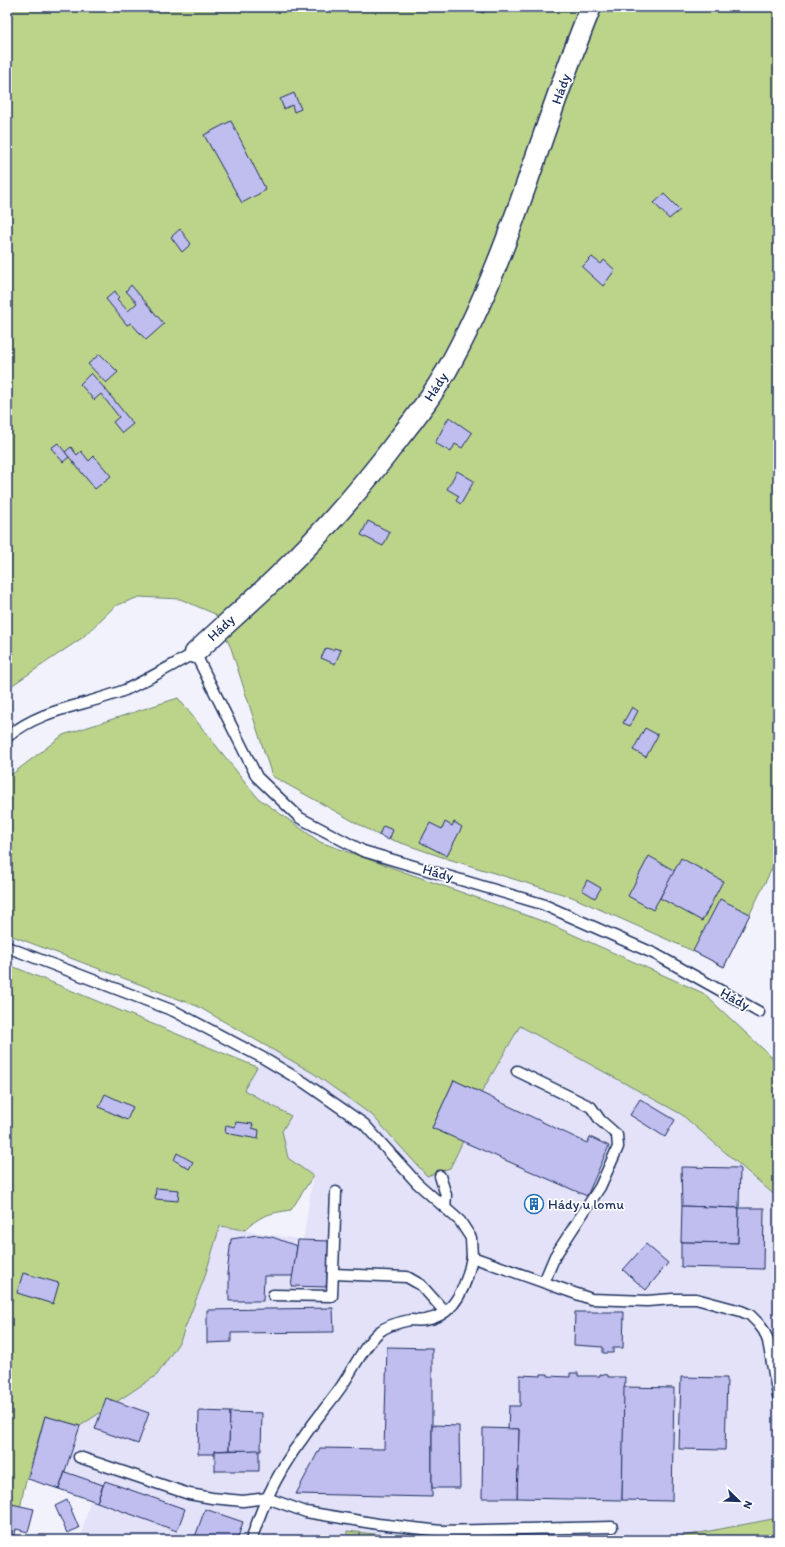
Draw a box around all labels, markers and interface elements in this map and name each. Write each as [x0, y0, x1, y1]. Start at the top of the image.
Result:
street label: Hády [548, 71, 574, 107]
street label: Hády [420, 369, 452, 405]
street label: Hády [204, 611, 239, 645]
street label: Hády [421, 861, 456, 886]
street label: Hády [717, 984, 753, 1014]
building icon: Hády u lomu [523, 1193, 545, 1215]
place label: Hády u lomu [548, 1196, 624, 1213]
north arrow [719, 1481, 759, 1521]
text: N [740, 1499, 755, 1511]

